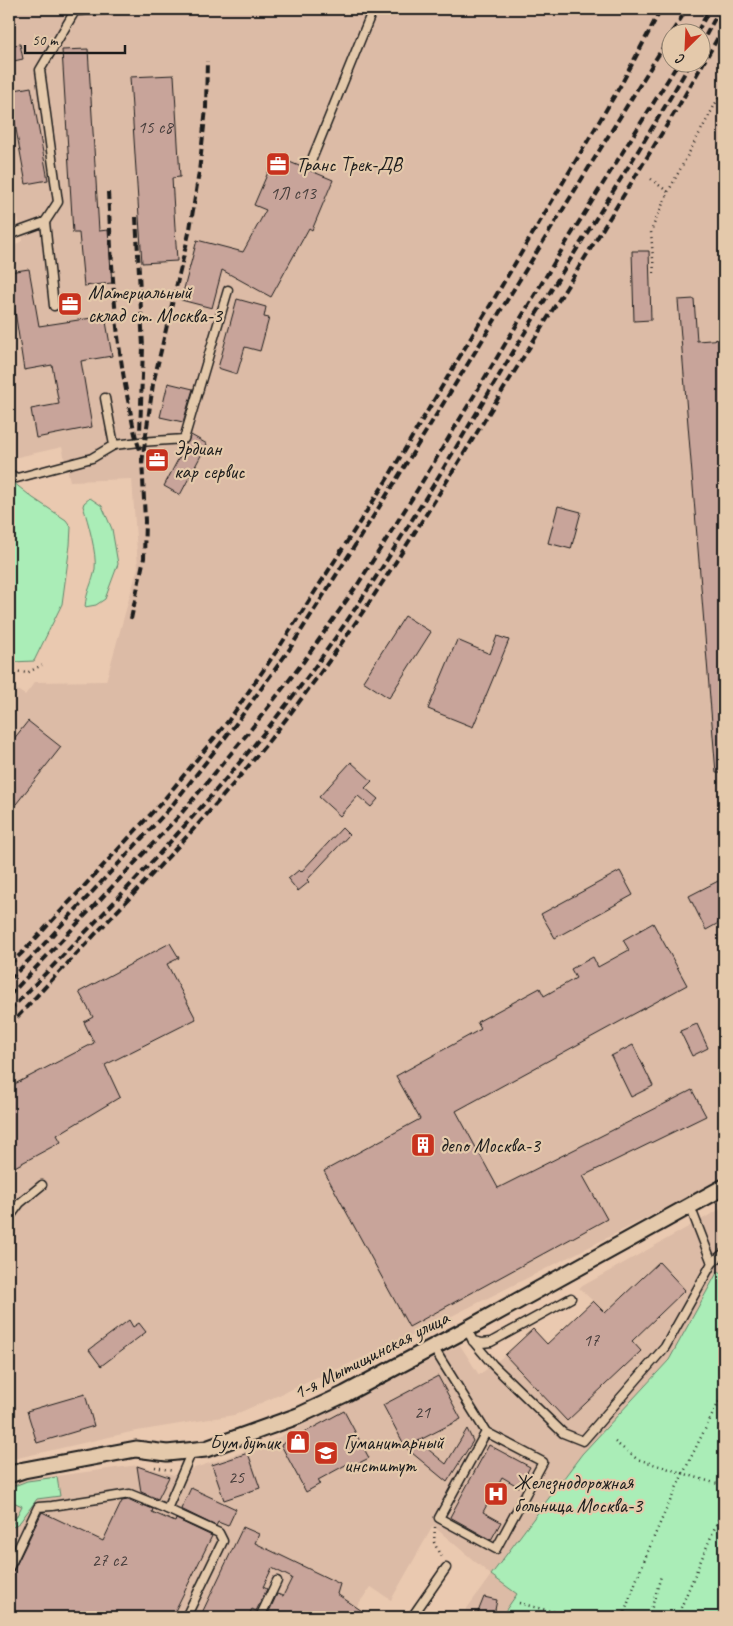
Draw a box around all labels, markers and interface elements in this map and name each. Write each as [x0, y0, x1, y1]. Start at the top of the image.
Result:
scale bar [25, 22, 125, 54]
north arrow [660, 22, 710, 72]
text: 50 m [32, 31, 59, 50]
text: С [672, 49, 688, 69]
house number: 15 с8 [137, 116, 174, 138]
office icon: Транс Трек-ДВ [265, 151, 291, 177]
place label: Транс Трек-ДВ [296, 152, 404, 177]
house number: 1Л с13 [270, 182, 318, 204]
place label: Материальный склад ст. Москва-3 [88, 280, 224, 328]
office icon: Материальный склад ст. Москва-3 [57, 291, 83, 317]
place label: Эрдиан кар сервис [174, 436, 245, 484]
office icon: Эрдиан кар сервис [144, 447, 170, 473]
building icon: депо Москва-3 [410, 1132, 436, 1158]
place label: депо Москва-3 [440, 1133, 542, 1158]
street label: 1-я Мытищинская улица [289, 1304, 454, 1405]
house number: 17 [583, 1329, 600, 1351]
house number: 21 [414, 1401, 431, 1423]
shop icon: Бум бутик [285, 1429, 311, 1455]
place label: Бум бутик [210, 1430, 282, 1455]
place label: Гуманитарный институт [344, 1430, 445, 1478]
school or university icon: Гуманитарный институт [313, 1440, 339, 1466]
house number: 25 [228, 1466, 245, 1488]
place label: Железнодорожная больница Москва-3 [514, 1470, 644, 1518]
hospital icon: Железнодорожная больница Москва-3 [483, 1481, 509, 1507]
house number: 27 с2 [91, 1549, 128, 1571]

